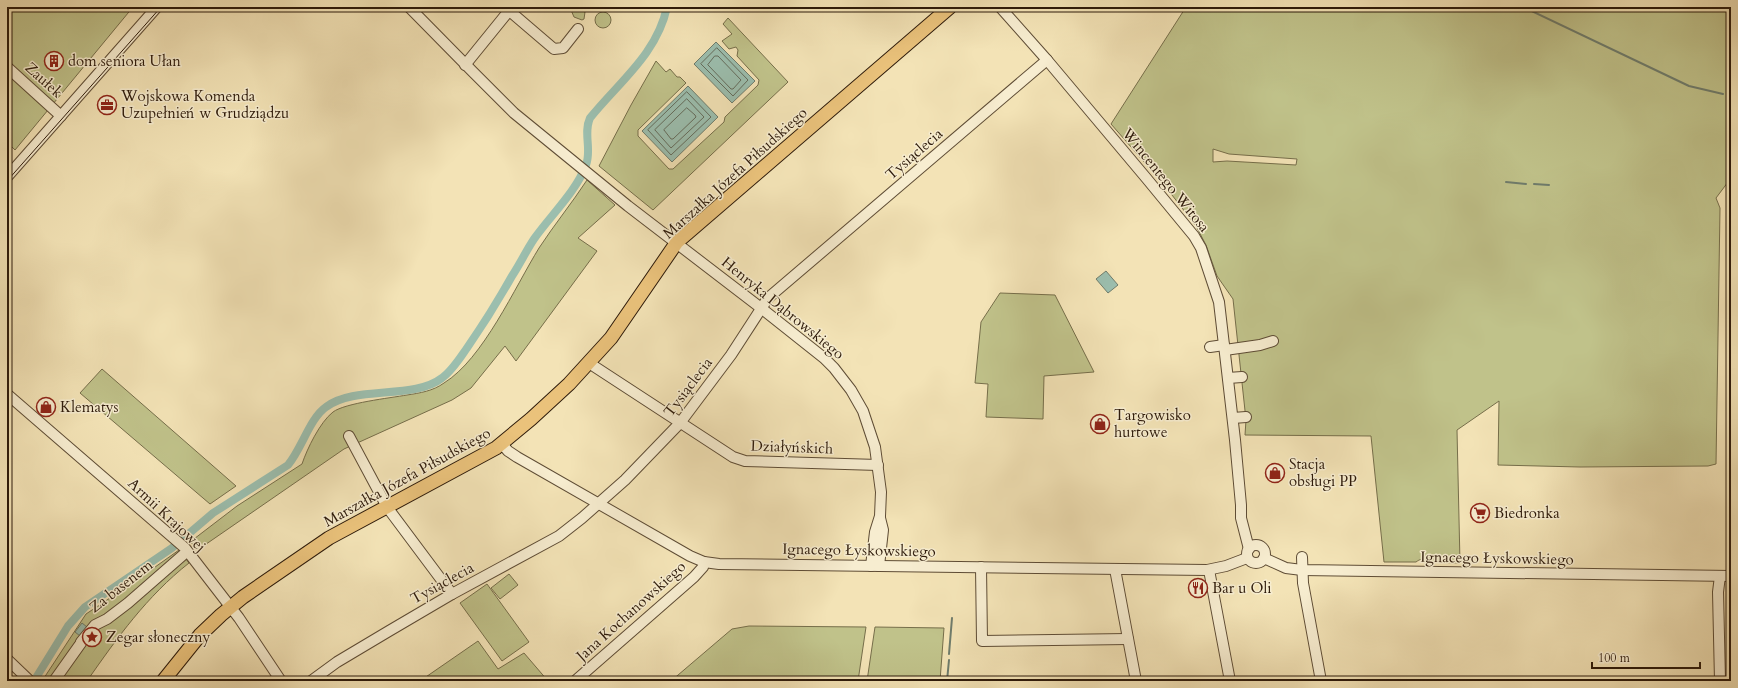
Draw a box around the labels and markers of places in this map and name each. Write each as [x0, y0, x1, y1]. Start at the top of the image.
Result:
building icon: dom seniora Ułan [43, 50, 65, 72]
place label: dom seniora Ułan [68, 51, 181, 71]
place label: Wojskowa Komenda Uzupełnień w Grudziądzu [120, 86, 289, 123]
office icon: Wojskowa Komenda Uzupełnień w Grudziądzu [96, 94, 118, 116]
shop icon: Klematys [35, 396, 57, 418]
place label: Klematys [60, 397, 119, 417]
place label: Targowisko hurtowe [1114, 405, 1191, 442]
shop icon: Targowisko hurtowe [1089, 413, 1111, 435]
place label: Stacja obsługi PP [1289, 454, 1357, 491]
shop icon: Stacja obsługi PP [1264, 462, 1286, 484]
supermarket icon: Biedronka [1469, 502, 1491, 524]
place label: Biedronka [1494, 503, 1560, 523]
restaurant icon: Bar u Oli [1187, 577, 1209, 599]
place label: Bar u Oli [1212, 578, 1271, 598]
place icon: Zegar słoneczny [81, 626, 103, 648]
place label: Zegar słoneczny [106, 627, 211, 647]

